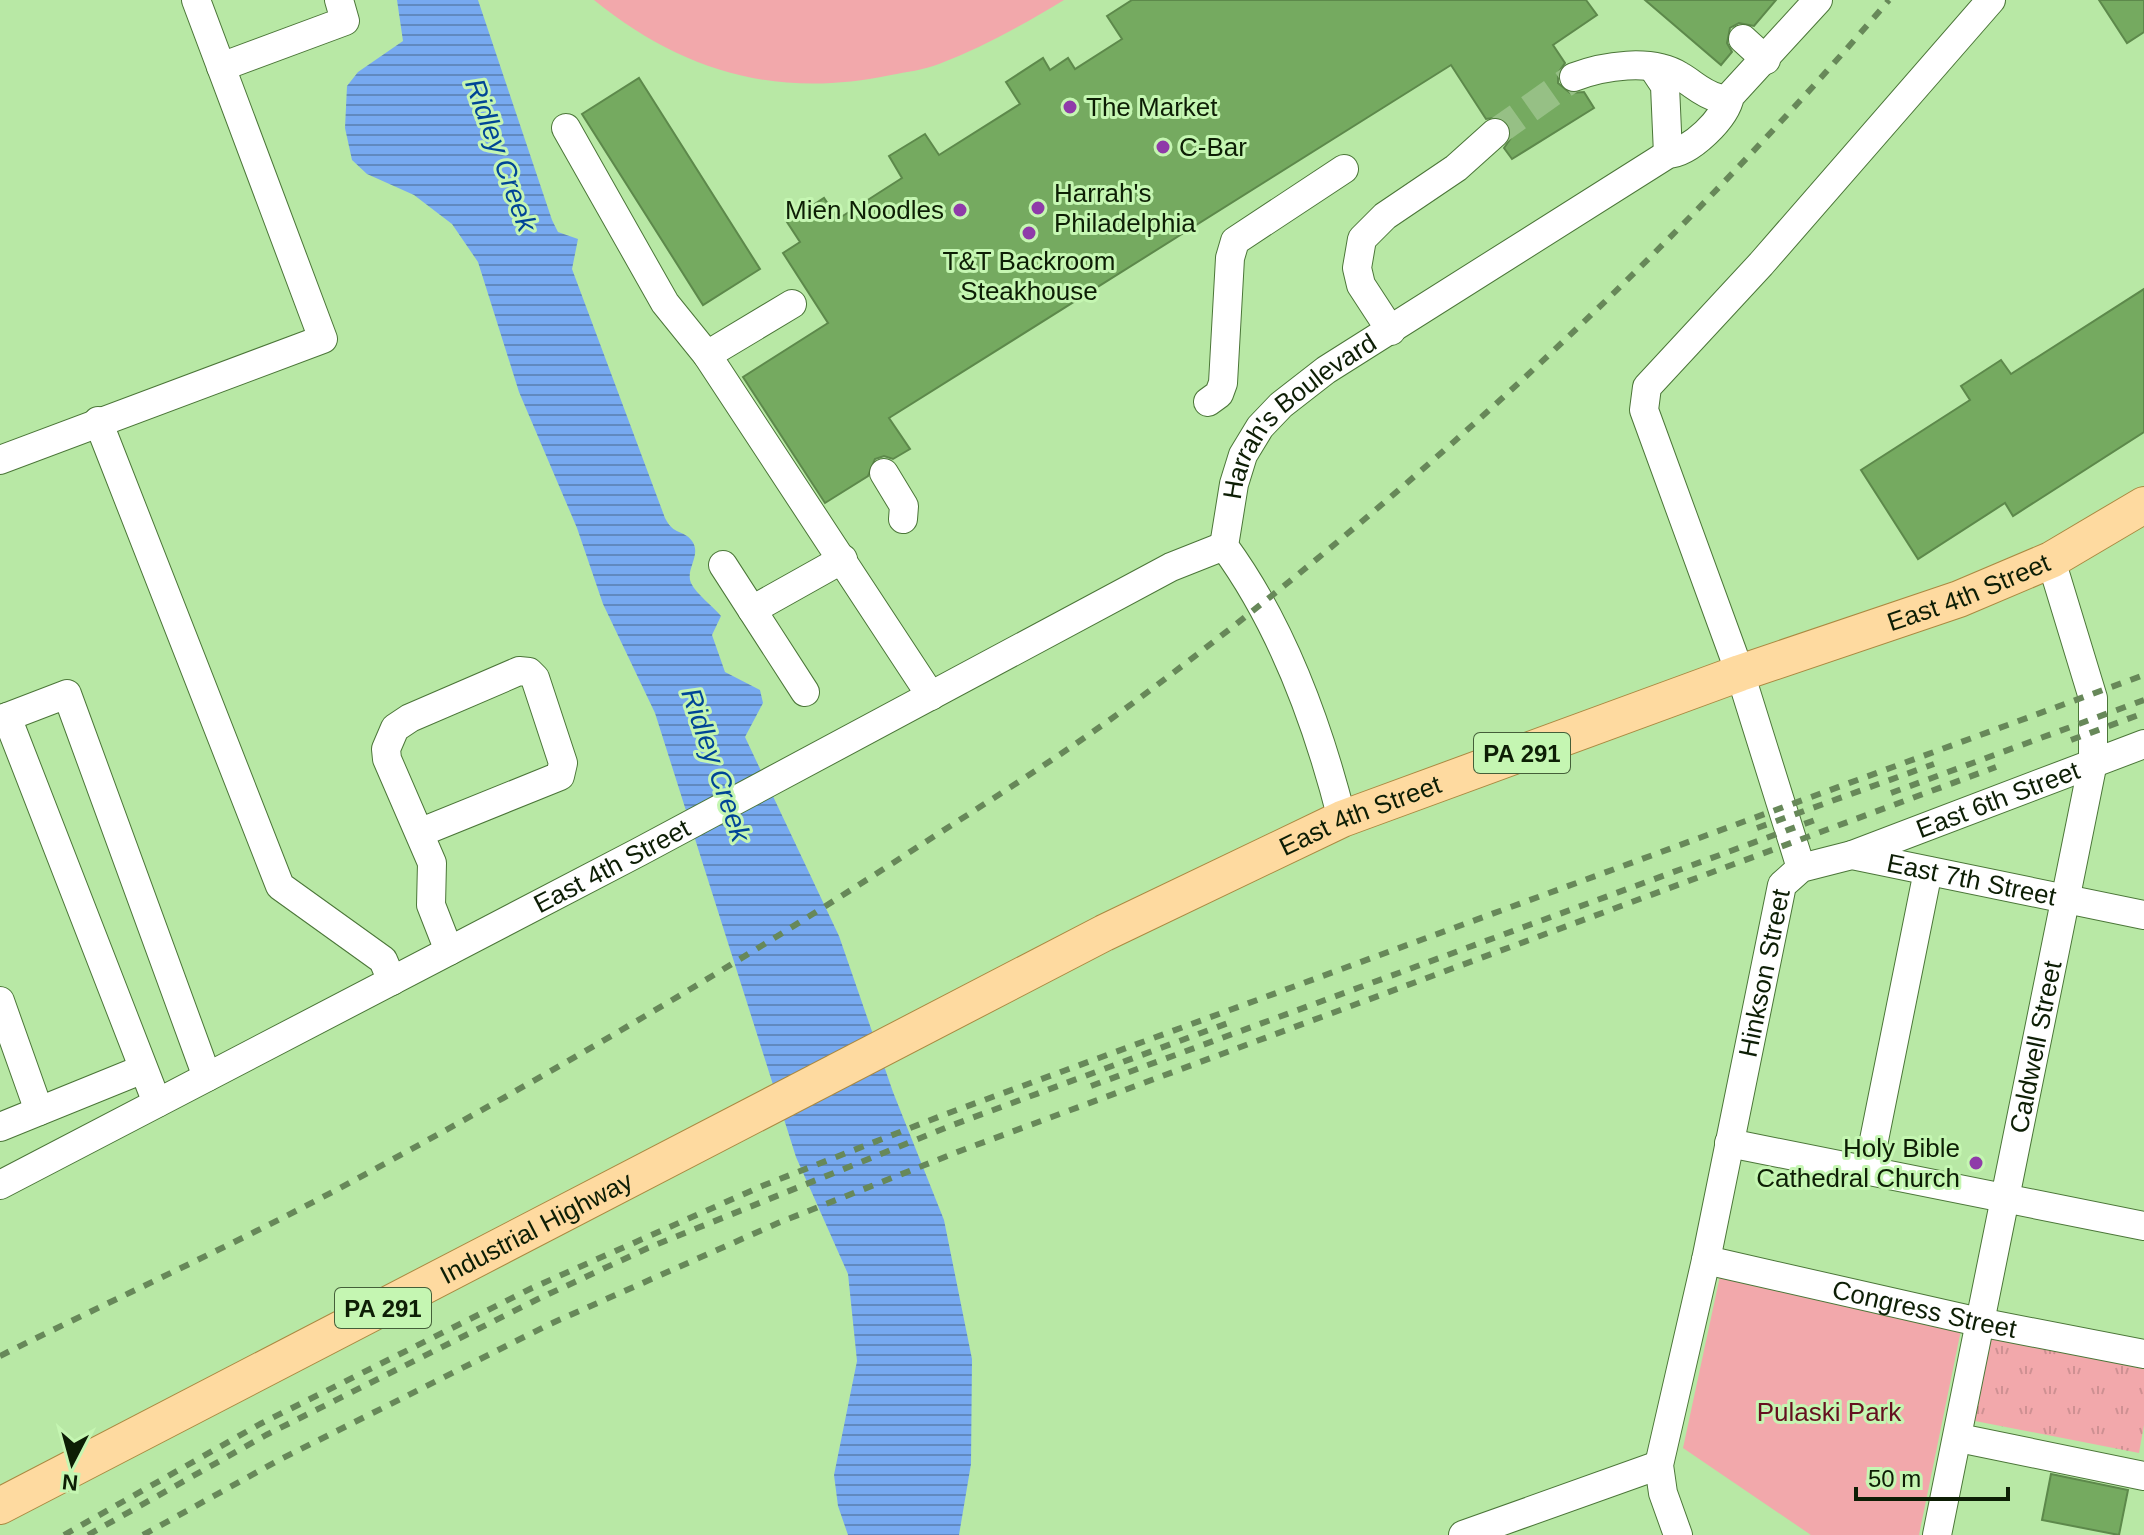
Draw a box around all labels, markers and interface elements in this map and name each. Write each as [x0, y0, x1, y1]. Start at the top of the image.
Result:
water label: Ridley Creek [459, 74, 544, 237]
place label: The Market [1086, 92, 1218, 122]
marker: The Market [1061, 98, 1079, 116]
place label: C-Bar [1179, 132, 1247, 162]
marker: C-Bar [1154, 138, 1172, 156]
place label: Harrah's Philadelphia [1054, 178, 1196, 238]
place label: Mien Noodles [785, 195, 944, 225]
marker: Harrah's Philadelphia [1029, 199, 1047, 217]
marker: Mien Noodles [951, 201, 969, 219]
marker: T&T Backroom Steakhouse [1020, 224, 1038, 242]
place label: T&T Backroom Steakhouse [943, 246, 1115, 306]
street label: Harrah's Boulevard [1217, 327, 1382, 501]
street label: East 4th Street [1883, 547, 2055, 637]
water label: Ridley Creek [675, 684, 757, 848]
road number: PA 291 [1474, 733, 1570, 773]
street label: East 6th Street [1912, 755, 2084, 844]
street label: East 4th Street [1274, 769, 1446, 862]
street label: East 4th Street [529, 812, 696, 919]
street label: East 7th Street [1884, 848, 2060, 912]
street label: Hinkson Street [1733, 886, 1796, 1060]
street label: Caldwell Street [2004, 957, 2068, 1136]
place label: Holy Bible Cathedral Church [1756, 1133, 1960, 1193]
marker: Holy Bible Cathedral Church [1967, 1154, 1985, 1172]
street label: Industrial Highway [435, 1165, 637, 1290]
street label: Congress Street [1829, 1274, 2020, 1344]
road number: PA 291 [335, 1288, 431, 1328]
park label: Pulaski Park [1757, 1397, 1902, 1427]
north arrow [32, 1423, 112, 1503]
scale bar [1856, 1451, 2008, 1501]
text: 50 m [1868, 1465, 1921, 1492]
text: N [61, 1469, 79, 1496]

